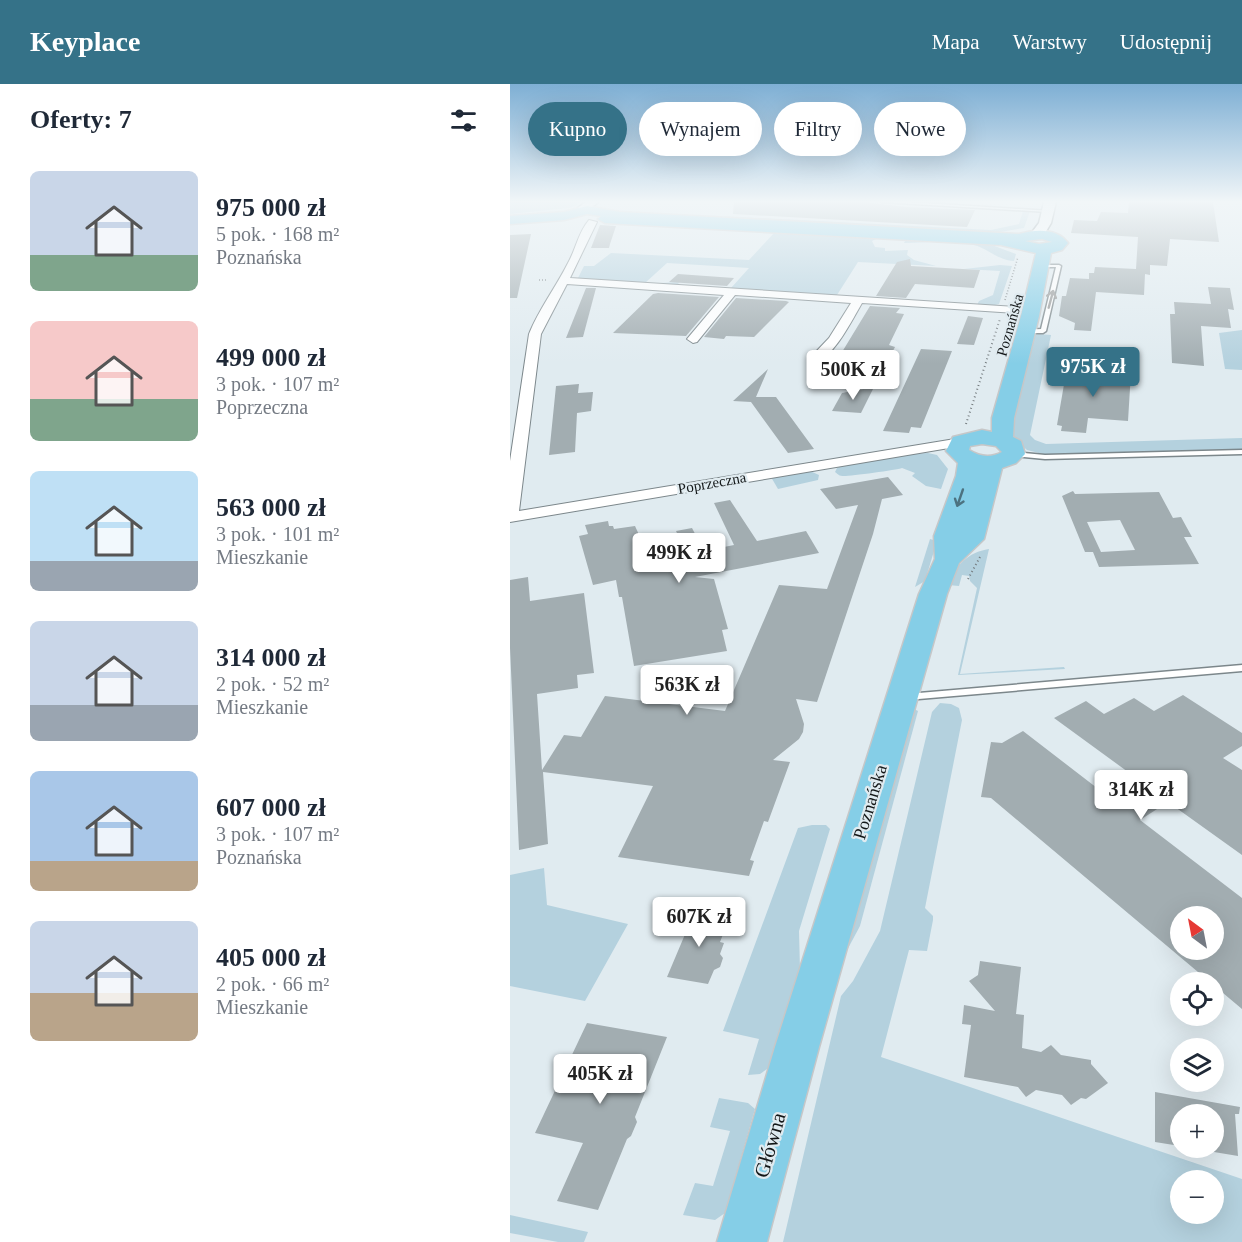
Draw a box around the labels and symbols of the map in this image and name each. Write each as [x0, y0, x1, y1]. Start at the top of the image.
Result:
one-way arrow [1046, 290, 1058, 309]
street label: Poznańska [993, 292, 1027, 358]
pin: 975K zł [1038, 347, 1148, 398]
pin: 500K zł [798, 350, 908, 401]
street label: Poprzeczna [677, 469, 748, 497]
one-way arrow [954, 488, 965, 507]
pin: 499K zł [624, 533, 734, 584]
pin: 563K zł [632, 665, 742, 716]
street label: Poznańska [849, 762, 891, 842]
pin: 314K zł [1086, 770, 1196, 821]
pin: 607K zł [644, 897, 754, 948]
north arrow [1170, 906, 1224, 960]
pin: 405K zł [545, 1054, 655, 1105]
street label: Główna [749, 1109, 791, 1180]

